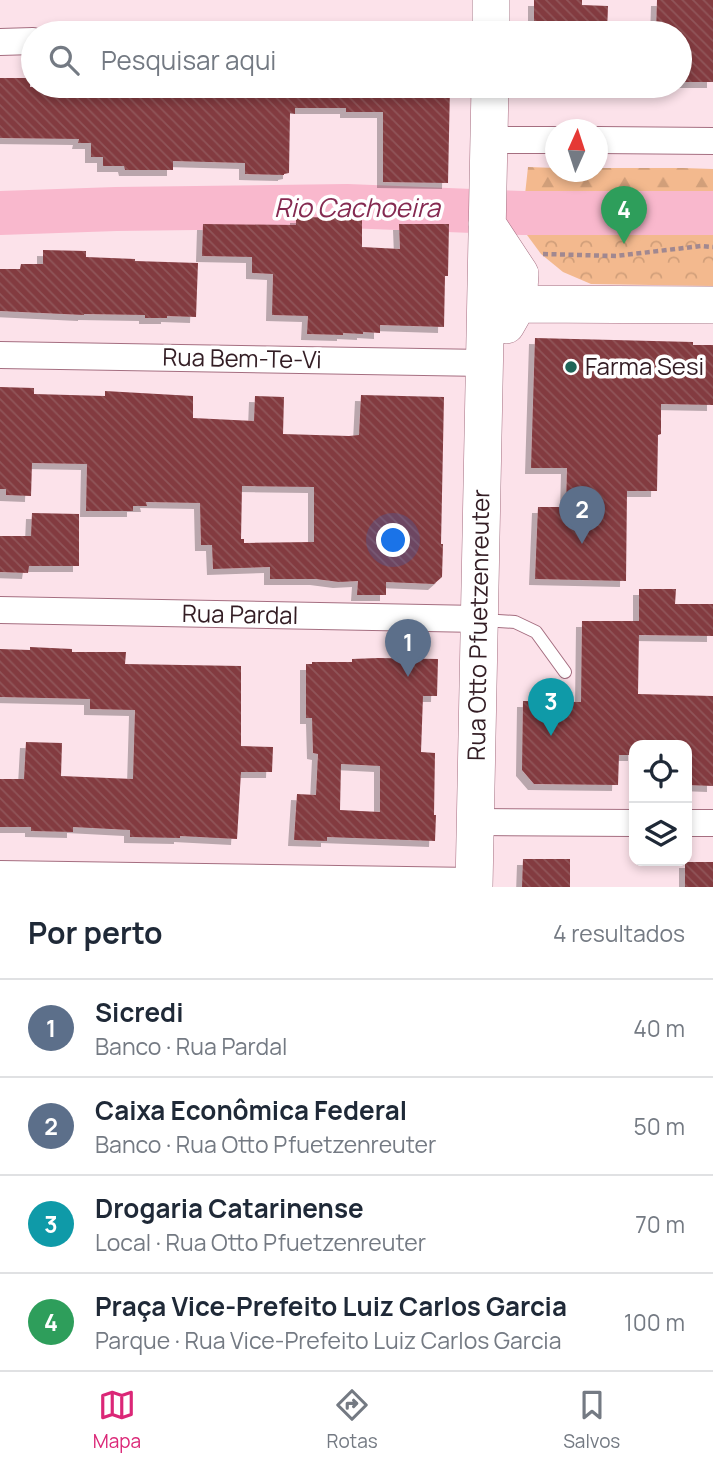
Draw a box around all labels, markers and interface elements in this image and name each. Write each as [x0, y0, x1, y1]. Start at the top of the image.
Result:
search box [21, 21, 692, 98]
icon: search [45, 41, 83, 79]
text: Pesquisar aqui [101, 42, 276, 78]
north arrow [545, 119, 608, 182]
pin: 4 [601, 186, 647, 244]
water label: Rio Cachoeira [274, 189, 441, 225]
street label: Rua Bem-Te-Vi [162, 340, 322, 375]
place label: Farma Sesi [585, 349, 704, 382]
marker: Farma Sesi [563, 359, 579, 375]
pin: 2 [559, 486, 605, 544]
street label: Rua Otto Pfuetzenreuter [459, 489, 496, 761]
your location [376, 523, 410, 557]
street label: Rua Pardal [182, 596, 298, 631]
pin: 1 [385, 619, 431, 677]
pin: 3 [528, 678, 574, 736]
map controls [629, 740, 692, 866]
button: locate [629, 740, 692, 803]
button: layers [629, 803, 692, 866]
text: Por perto [28, 912, 163, 953]
text: 4 resultados [553, 917, 685, 949]
text: Sicredi [95, 994, 183, 1030]
text: 1 [46, 1012, 56, 1044]
text: 40 m [633, 1012, 685, 1044]
text: Banco · Rua Pardal [95, 1030, 287, 1062]
text: Caixa Econômica Federal [95, 1092, 407, 1128]
text: 2 [44, 1110, 58, 1142]
text: 50 m [634, 1110, 685, 1142]
text: Banco · Rua Otto Pfuetzenreuter [95, 1128, 436, 1160]
text: Drogaria Catarinense [95, 1190, 364, 1226]
text: 3 [44, 1208, 58, 1240]
text: 70 m [635, 1208, 685, 1240]
text: Local · Rua Otto Pfuetzenreuter [95, 1226, 426, 1258]
text: Praça Vice-Prefeito Luiz Carlos Garcia [95, 1288, 567, 1324]
text: 4 [44, 1306, 58, 1338]
text: 100 m [624, 1306, 685, 1338]
text: Parque · Rua Vice-Prefeito Luiz Carlos Garcia [95, 1324, 561, 1356]
tab: Mapa [93, 1386, 141, 1454]
tab: Rotas [326, 1386, 378, 1454]
tab: Salvos [563, 1386, 620, 1454]

